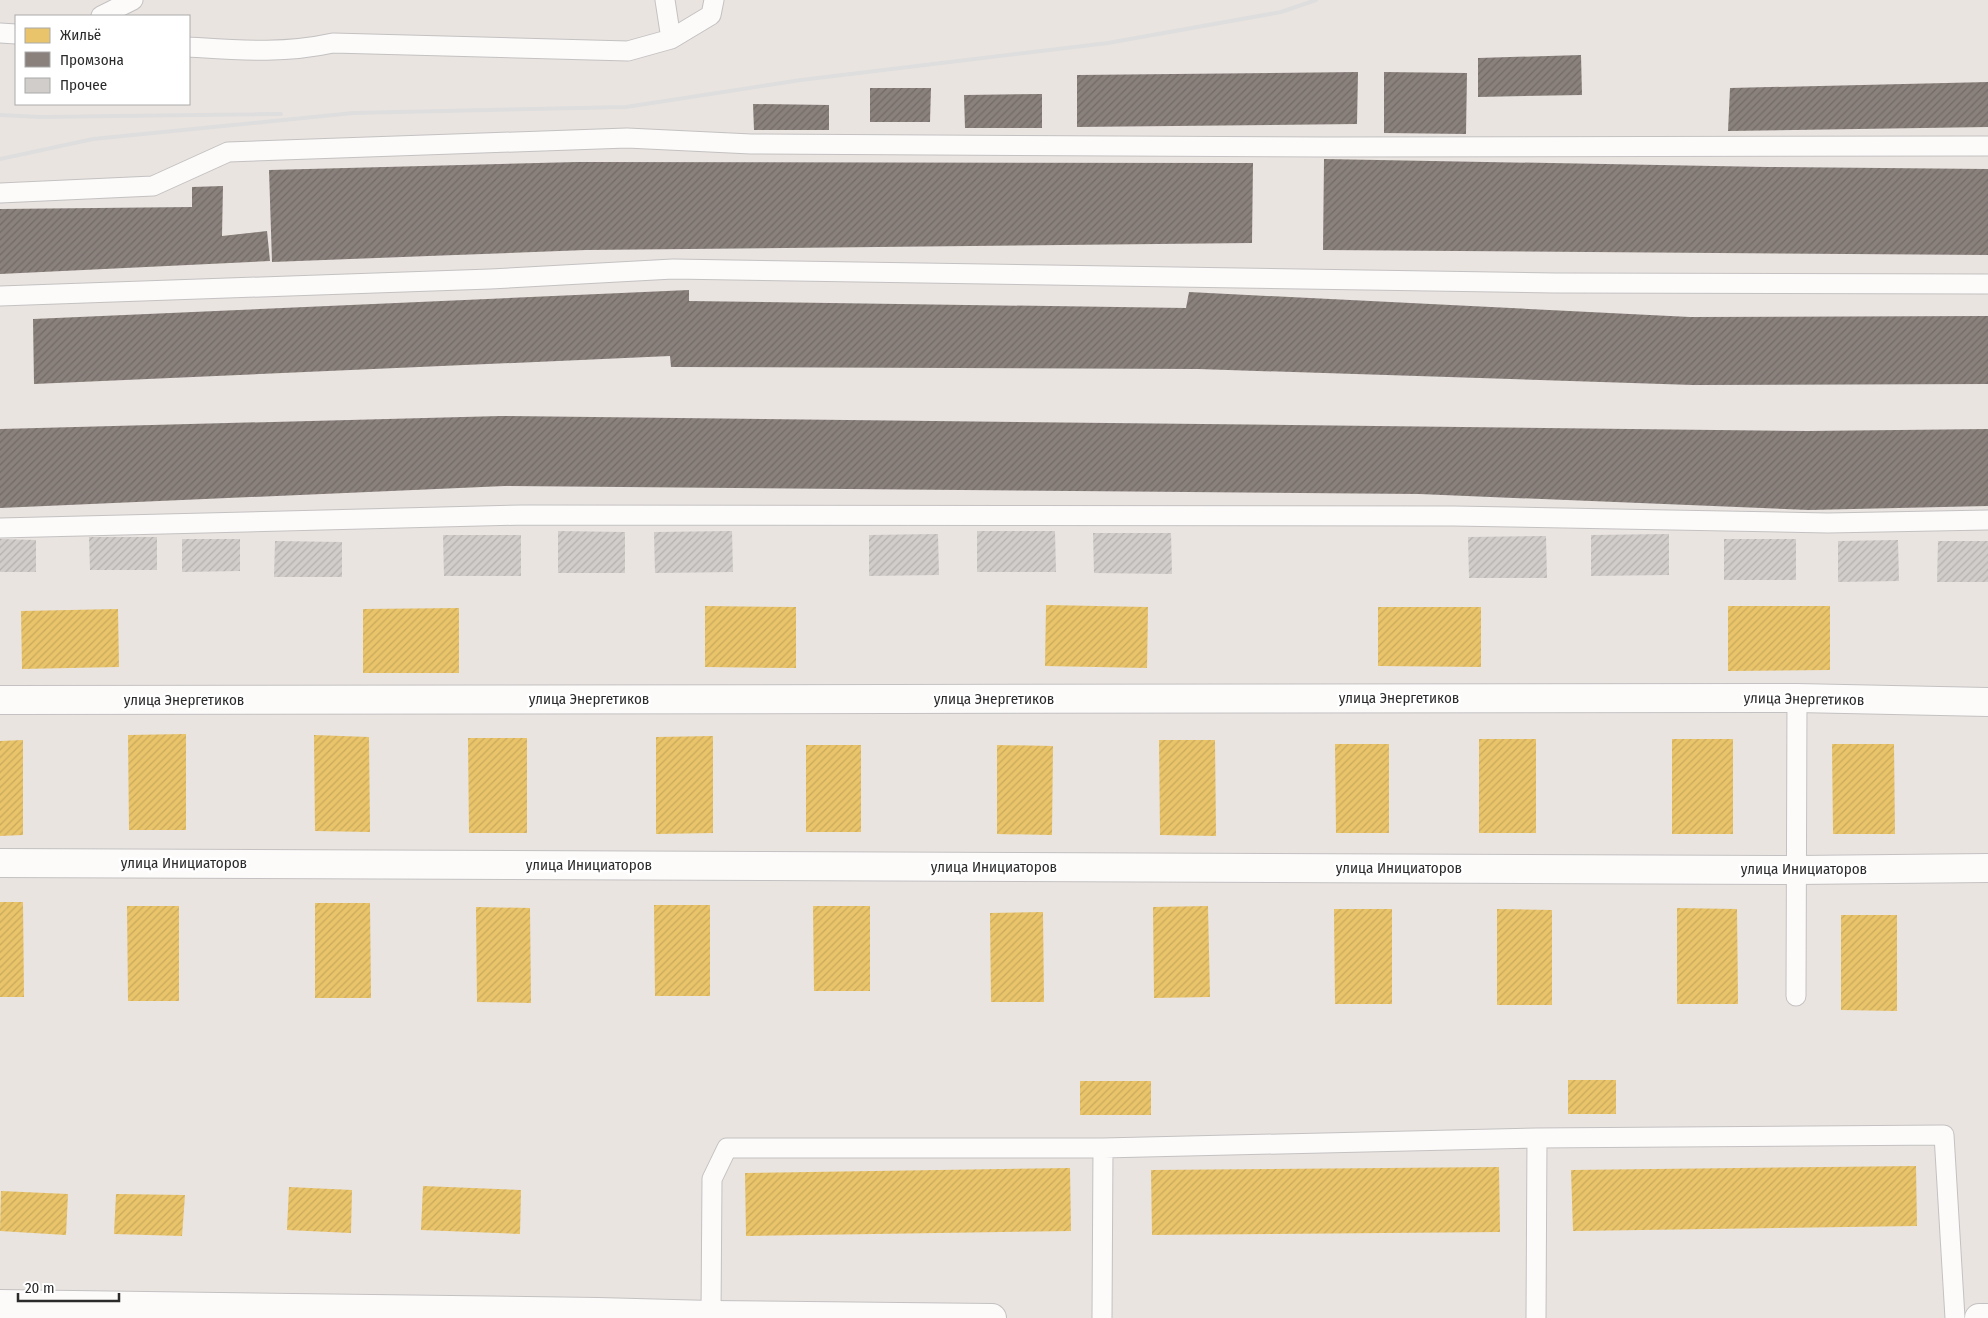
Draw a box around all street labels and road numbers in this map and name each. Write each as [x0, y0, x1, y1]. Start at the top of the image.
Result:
street label: улица Энергетиков [1339, 689, 1459, 707]
street label: улица Энергетиков [1743, 689, 1865, 709]
street label: улица Энергетиков [529, 690, 649, 708]
street label: улица Энергетиков [934, 690, 1054, 708]
street label: улица Энергетиков [124, 691, 244, 709]
street label: улица Инициаторов [121, 854, 247, 872]
street label: улица Инициаторов [526, 856, 652, 874]
street label: улица Инициаторов [931, 858, 1057, 876]
street label: улица Инициаторов [1336, 859, 1462, 877]
street label: улица Инициаторов [1741, 860, 1867, 878]

